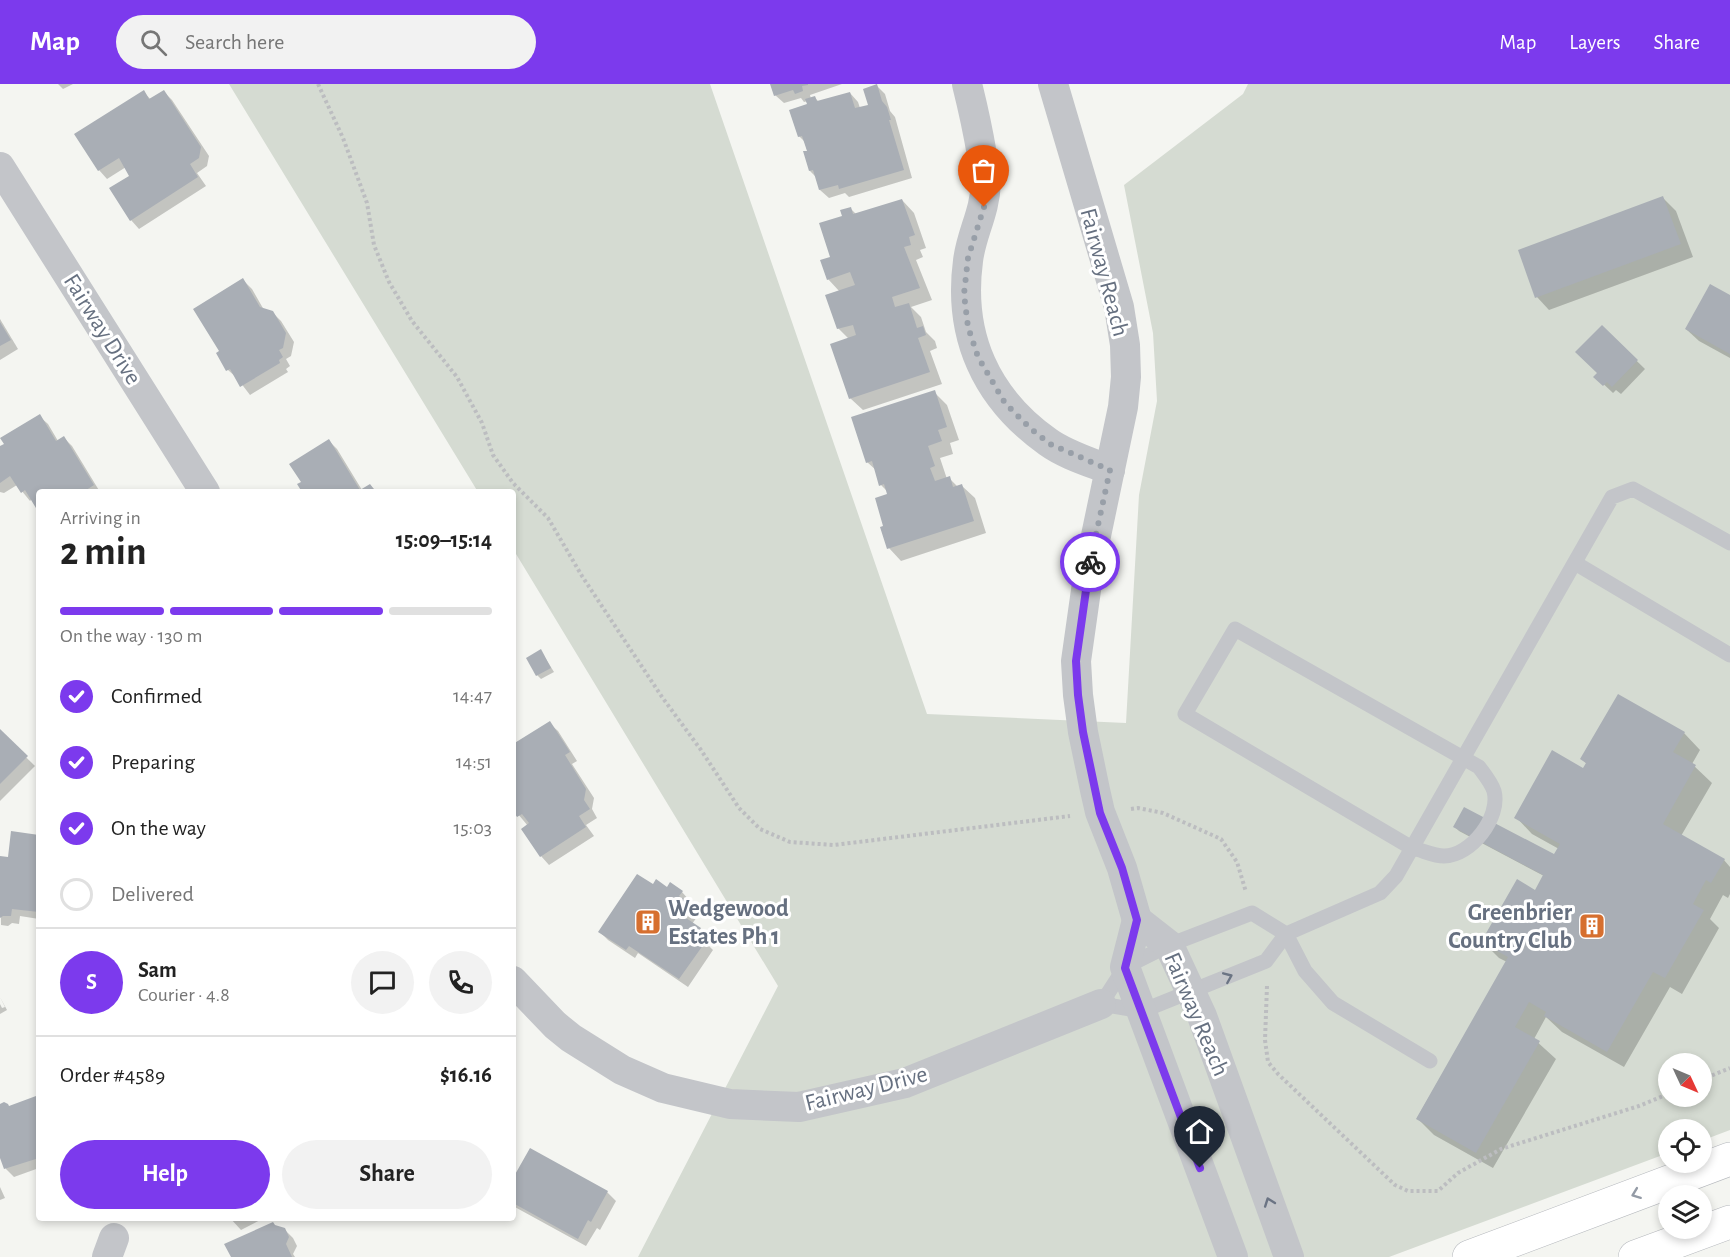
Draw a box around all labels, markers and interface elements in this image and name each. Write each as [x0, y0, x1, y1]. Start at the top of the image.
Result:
search box [116, 15, 536, 69]
icon: search [137, 26, 170, 59]
text: Map [30, 28, 80, 56]
text: Search here [185, 31, 284, 53]
text: Map [1500, 32, 1536, 53]
text: Layers [1569, 32, 1620, 53]
text: Share [1653, 32, 1700, 53]
pin [958, 145, 1009, 207]
icon: bag [967, 154, 1000, 187]
street label: Fairway Reach [1075, 206, 1133, 339]
street label: Fairway Drive [59, 270, 146, 389]
text: Arriving in [60, 508, 141, 528]
text: 15:09–15:14 [396, 529, 492, 551]
courier [1060, 532, 1120, 592]
text: 2 min [60, 533, 147, 572]
icon: bike [1074, 546, 1107, 579]
text: On the way · 130 m [60, 626, 202, 646]
icon: check [60, 680, 93, 713]
text: Confirmed [111, 685, 202, 707]
text: 14:47 [453, 686, 492, 706]
icon: check [60, 746, 93, 779]
text: Preparing [111, 751, 195, 773]
text: 14:51 [456, 752, 492, 772]
icon: check [60, 812, 93, 845]
text: On the way [111, 817, 206, 839]
text: 15:03 [453, 818, 492, 838]
text: Delivered [111, 883, 194, 905]
place label: Wedgewood Estates Ph 1 [668, 897, 789, 949]
place label: Greenbrier Country Club [1448, 901, 1573, 953]
building icon: Wedgewood Estates Ph 1 [633, 907, 663, 937]
building icon: Greenbrier Country Club [1577, 911, 1607, 941]
street label: Fairway Reach [1159, 949, 1233, 1080]
button: chat [351, 951, 414, 1014]
button: phone [429, 951, 492, 1014]
text: Sam [138, 959, 177, 981]
text: S [86, 971, 97, 993]
one-way arrow [1221, 972, 1232, 984]
text: Courier · 4.8 [138, 985, 230, 1005]
north arrow [1658, 1053, 1712, 1107]
map controls [1658, 1053, 1712, 1239]
street label: Fairway Drive [803, 1062, 930, 1116]
text: Order #4589 [60, 1064, 165, 1086]
text: $16.16 [440, 1064, 492, 1086]
pin [1174, 1106, 1225, 1168]
icon: home [1183, 1115, 1216, 1148]
button: locate [1658, 1119, 1712, 1173]
button: Help [60, 1140, 270, 1209]
button: Share [282, 1140, 492, 1209]
button: layers [1658, 1185, 1712, 1239]
one-way arrow [1631, 1187, 1642, 1200]
one-way arrow [1264, 1197, 1277, 1208]

